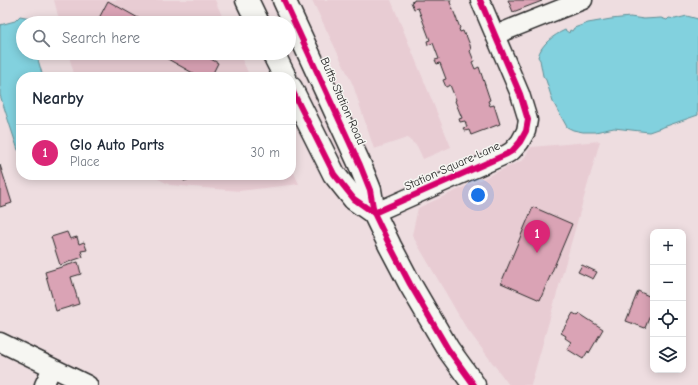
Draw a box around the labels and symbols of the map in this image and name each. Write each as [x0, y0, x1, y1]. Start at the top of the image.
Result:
street label: Butts Station Road [317, 55, 369, 147]
street label: Station Square Lane [402, 139, 502, 193]
your location [468, 185, 488, 205]
pin: 1 [524, 220, 550, 253]

